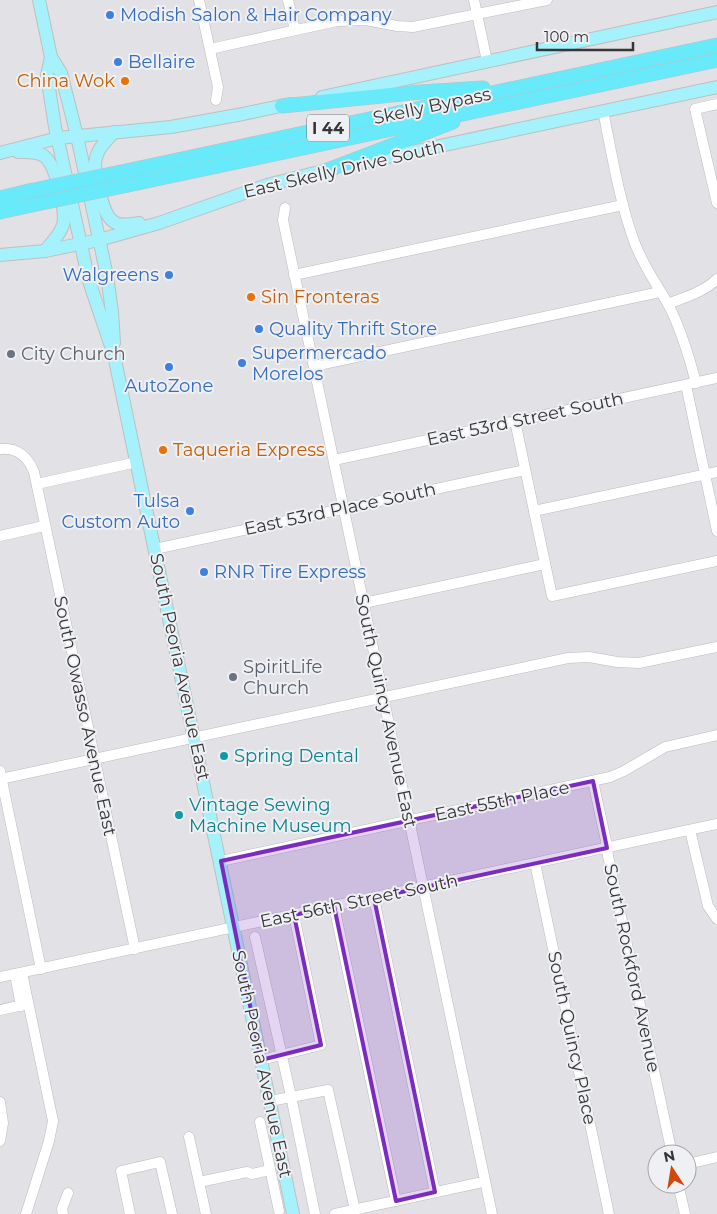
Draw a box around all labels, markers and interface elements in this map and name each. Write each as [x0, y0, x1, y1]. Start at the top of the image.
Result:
place label: Modish Salon & Hair Company [120, 4, 392, 26]
marker: Modish Salon & Hair Company [104, 9, 116, 21]
scale bar [537, 20, 633, 52]
text: 100 m [544, 27, 589, 46]
place label: Bellaire [128, 51, 196, 73]
marker: Bellaire [112, 56, 124, 68]
place label: China Wok [17, 70, 115, 92]
marker: China Wok [119, 75, 131, 87]
street label: Skelly Bypass [371, 83, 493, 129]
road number: I 44 [307, 115, 349, 142]
street label: East Skelly Drive South [241, 135, 447, 203]
place label: Walgreens [63, 264, 159, 286]
marker: Walgreens [163, 269, 175, 281]
place label: Sin Fronteras [261, 286, 379, 308]
marker: Sin Fronteras [245, 291, 257, 303]
place label: Quality Thrift Store [269, 318, 437, 340]
marker: Quality Thrift Store [253, 323, 265, 335]
place label: Supermercado Morelos [252, 342, 387, 385]
place label: City Church [21, 343, 126, 365]
marker: City Church [5, 348, 17, 360]
marker: Supermercado Morelos [236, 357, 248, 369]
marker: AutoZone [163, 361, 175, 373]
place label: AutoZone [125, 375, 214, 397]
street label: East 53rd Street South [425, 387, 625, 451]
place label: Taqueria Express [173, 439, 325, 461]
marker: Taqueria Express [157, 444, 169, 456]
street label: East 53rd Place South [242, 478, 438, 540]
place label: Tulsa Custom Auto [62, 490, 180, 533]
marker: Tulsa Custom Auto [184, 505, 196, 517]
street label: South Peoria Avenue East [145, 551, 215, 783]
place label: RNR Tire Express [214, 561, 366, 583]
marker: RNR Tire Express [198, 566, 210, 578]
street label: South Quincy Avenue East [350, 592, 422, 830]
street label: South Owasso Avenue East [49, 594, 121, 838]
place label: SpiritLife Church [243, 656, 323, 699]
marker: SpiritLife Church [227, 671, 239, 683]
place label: Spring Dental [234, 745, 359, 767]
marker: Spring Dental [218, 750, 230, 762]
street label: East 55th Place [433, 776, 571, 826]
place label: Vintage Sewing Machine Museum [189, 794, 352, 837]
marker: Vintage Sewing Machine Museum [173, 809, 185, 821]
street label: South Rockford Avenue [599, 862, 665, 1074]
street label: East 56th Street South [258, 869, 460, 933]
street label: South Peoria Avenue East [227, 948, 297, 1180]
street label: South Quincy Place [543, 949, 601, 1127]
north arrow [647, 1144, 697, 1194]
text: N [662, 1146, 677, 1166]

